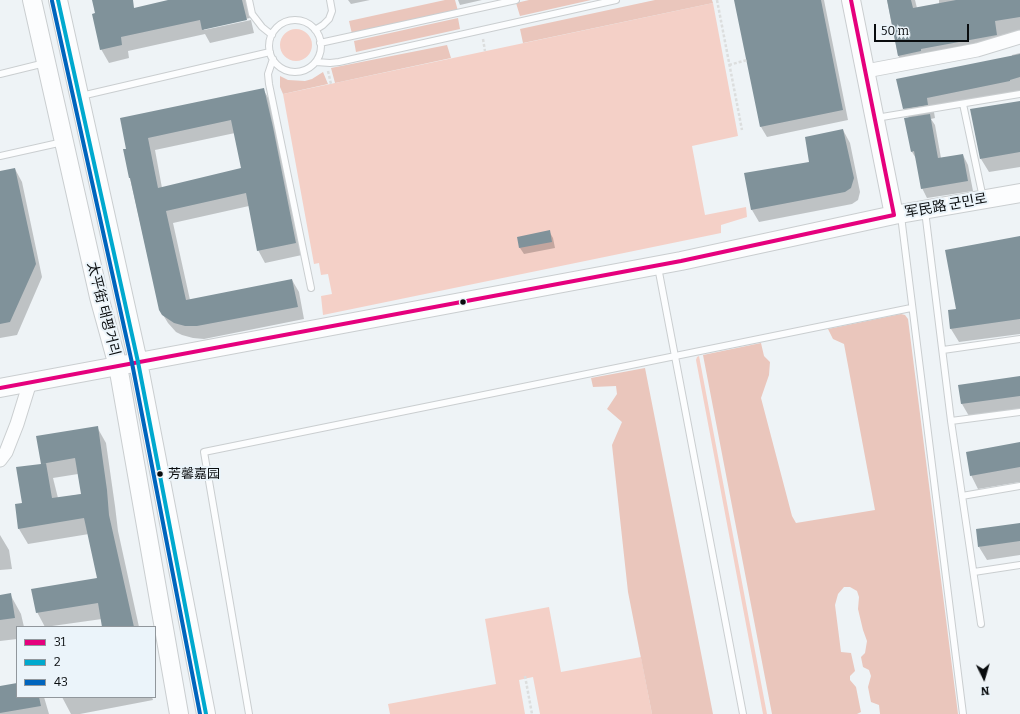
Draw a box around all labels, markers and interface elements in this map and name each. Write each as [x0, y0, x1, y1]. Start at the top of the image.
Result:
scale bar [876, 16, 971, 42]
text: 50 m [881, 24, 909, 38]
street label: 军民路 군민로 [903, 190, 989, 222]
street label: 太平街 태평거리 [83, 260, 123, 358]
unlabelled marker [458, 297, 468, 307]
place label: 芳馨嘉园 [168, 466, 220, 482]
marker: 芳馨嘉园 [155, 469, 165, 479]
legend [16, 626, 156, 698]
text: 31 [54, 635, 66, 649]
text: 2 [54, 655, 61, 669]
north arrow [964, 658, 1004, 698]
text: 43 [54, 675, 68, 689]
text: N [980, 684, 990, 697]

